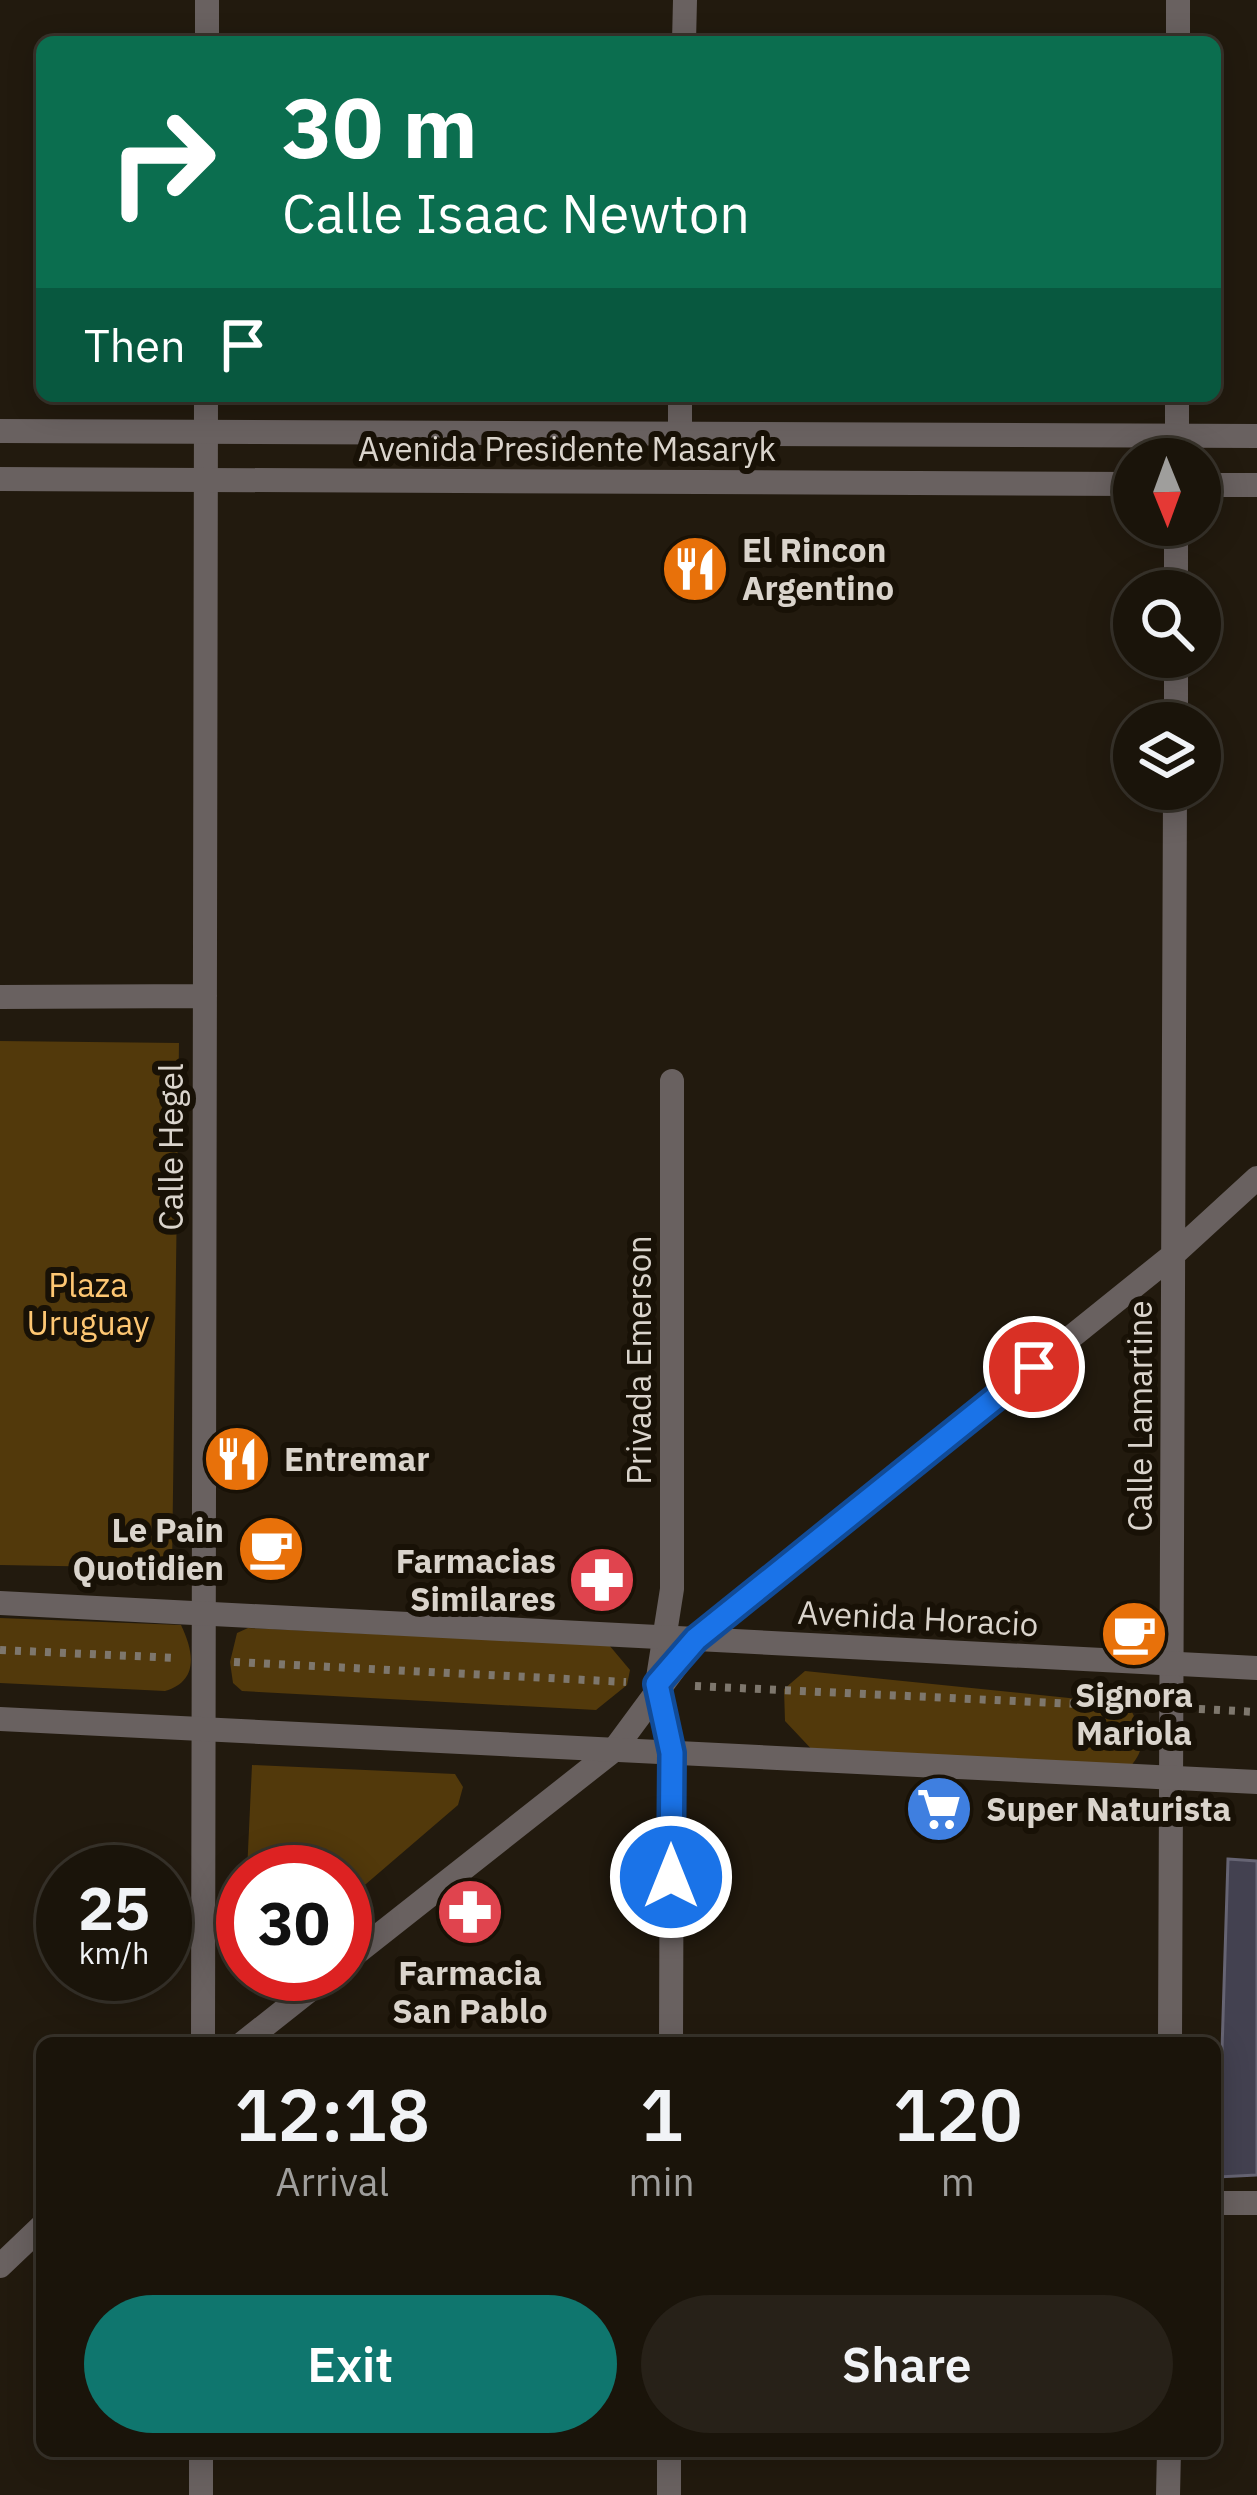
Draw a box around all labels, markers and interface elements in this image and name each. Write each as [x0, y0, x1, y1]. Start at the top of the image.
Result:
text: 30 m [282, 72, 478, 181]
icon: right [84, 84, 240, 240]
text: Calle Isaac Newton [282, 178, 750, 248]
icon: arrive [210, 312, 276, 378]
text: Then [84, 316, 186, 374]
street label: Avenida Presidente Masaryk [358, 427, 776, 470]
north arrow [1113, 438, 1221, 546]
map controls [1113, 438, 1221, 810]
place label: El Rincon Argentino [742, 528, 894, 609]
restaurant icon: El Rincon Argentino [660, 534, 730, 604]
button: search [1113, 570, 1221, 678]
button: layers [1113, 702, 1221, 810]
street label: Calle Hegel [149, 1063, 192, 1231]
street label: Privada Emerson [617, 1235, 660, 1485]
park label: Plaza Uruguay [26, 1263, 150, 1344]
street label: Calle Lamartine [1118, 1300, 1161, 1532]
pin [983, 1316, 1085, 1418]
icon: arrive [1001, 1334, 1067, 1400]
restaurant icon: Entremar [202, 1424, 272, 1494]
place label: Entremar [284, 1437, 430, 1480]
place label: Le Pain Quotidien [73, 1508, 224, 1589]
cafe icon: Le Pain Quotidien [236, 1514, 306, 1584]
place label: Farmacias Similares [396, 1539, 556, 1620]
pharmacy icon: Farmacias Similares [567, 1545, 637, 1615]
street label: Avenida Horacio [797, 1590, 1039, 1645]
cafe icon: Signora Mariola [1099, 1599, 1169, 1669]
place label: Signora Mariola [1075, 1673, 1193, 1754]
supermarket icon: Super Naturista [904, 1774, 974, 1844]
place label: Super Naturista [986, 1787, 1231, 1830]
position arrow [608, 1814, 734, 1940]
speed limit sign: 30 [216, 1845, 372, 2001]
text: 25 [78, 1868, 150, 1947]
pharmacy icon: Farmacia San Pablo [435, 1877, 505, 1947]
text: km/h [79, 1933, 149, 1972]
place label: Farmacia San Pablo [392, 1951, 548, 2032]
text: 12:18 [234, 2067, 430, 2161]
text: 1 [640, 2067, 683, 2161]
text: 120 [893, 2067, 1023, 2161]
text: Arrival [275, 2156, 389, 2207]
text: min [629, 2156, 695, 2207]
text: m [941, 2156, 975, 2207]
button: Exit [84, 2295, 617, 2433]
button: Share [641, 2295, 1173, 2433]

